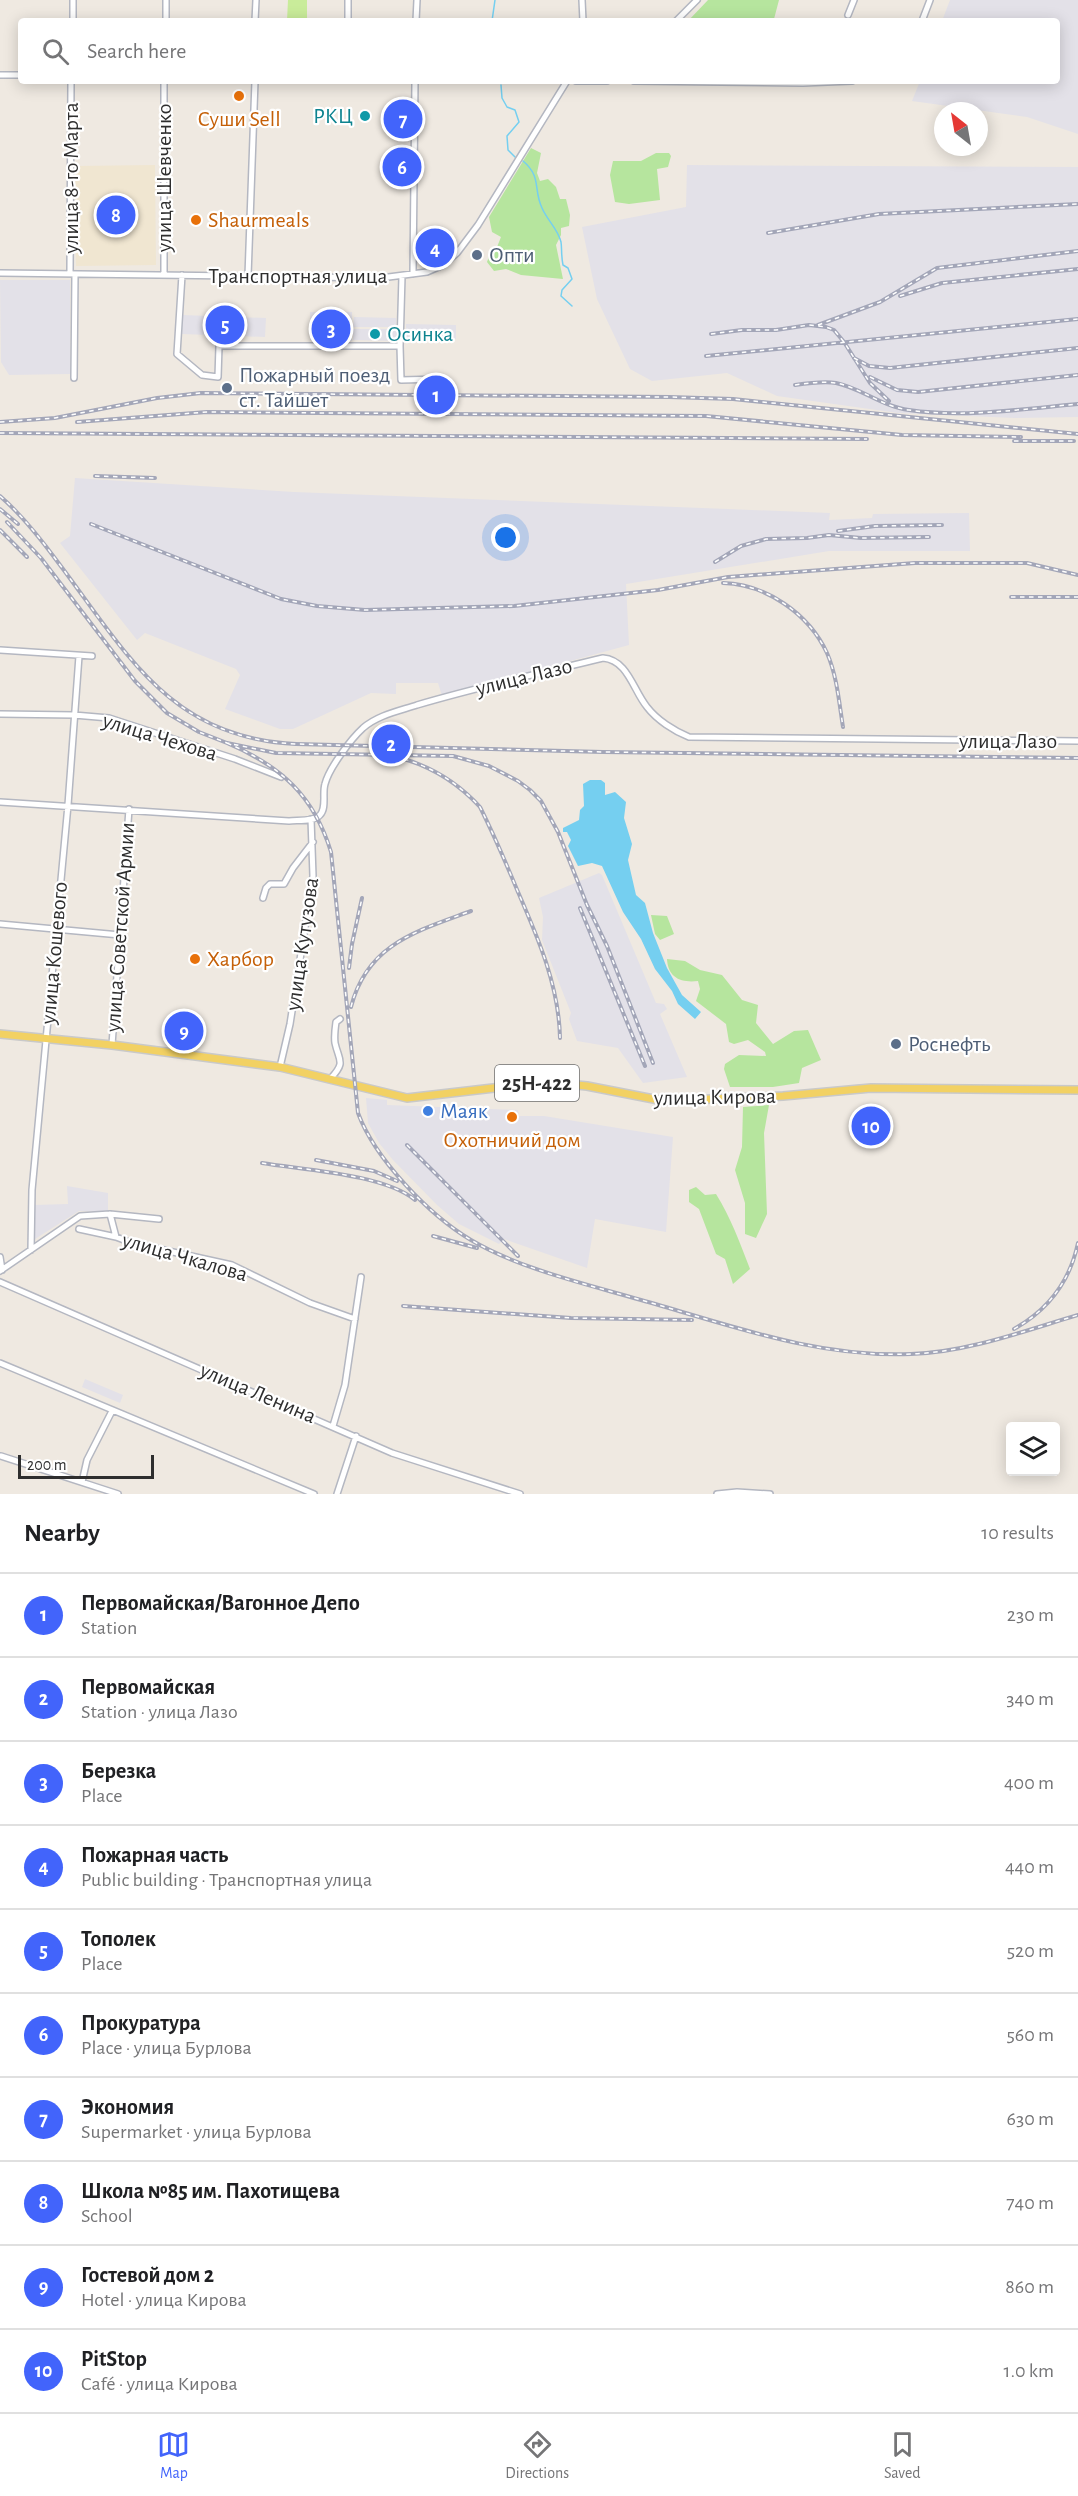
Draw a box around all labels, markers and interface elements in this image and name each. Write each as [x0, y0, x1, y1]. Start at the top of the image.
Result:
search box [18, 18, 1060, 84]
icon: search [39, 35, 72, 68]
text: Search here [87, 40, 186, 62]
marker: Суши Sell [232, 89, 246, 103]
pin: 7 [384, 96, 422, 142]
street label: улица 8-го Марта [60, 102, 82, 255]
north arrow [934, 102, 988, 156]
street label: улица Шевченко [153, 104, 175, 253]
place label: РКЦ [313, 105, 353, 127]
place label: Суши Sell [197, 108, 281, 130]
marker: РКЦ [358, 109, 372, 123]
pin: 6 [382, 144, 422, 190]
pin: 8 [96, 192, 136, 238]
place label: Shaurmeals [208, 209, 309, 231]
marker: Shaurmeals [189, 213, 203, 227]
pin: 4 [416, 226, 454, 270]
place label: Опти [489, 244, 535, 266]
marker: Опти [470, 248, 484, 262]
street label: Транспортная улица [208, 265, 388, 287]
pin: 5 [206, 302, 244, 348]
pin: 3 [312, 306, 350, 352]
place label: Осинка [387, 323, 453, 345]
marker: Осинка [368, 327, 382, 341]
place label: Пожарный поезд ст. Тайшет [239, 364, 390, 411]
pin: 1 [416, 372, 456, 418]
marker: Пожарный поезд ст. Тайшет [220, 381, 234, 395]
your location [491, 523, 520, 552]
street label: улица Лазо [473, 654, 574, 700]
street label: улица Чехова [99, 709, 220, 765]
pin: 2 [372, 722, 410, 766]
street label: улица Лазо [958, 730, 1057, 752]
street label: улица Советской Армии [102, 821, 138, 1034]
street label: улица Кутузова [282, 876, 322, 1013]
street label: улица Кошевого [37, 881, 71, 1026]
place label: Харбор [207, 948, 274, 970]
marker: Харбор [188, 952, 202, 966]
pin: 9 [164, 1008, 204, 1054]
place label: Роснефть [908, 1033, 991, 1055]
marker: Роснефть [889, 1037, 903, 1051]
road number: 25Н-422 [495, 1065, 579, 1101]
street label: улица Кирова [653, 1085, 776, 1109]
place label: Маяк [440, 1100, 488, 1122]
marker: Маяк [421, 1104, 435, 1118]
pin: 10 [852, 1104, 890, 1148]
marker: Охотничий дом [505, 1110, 519, 1124]
place label: Охотничий дом [443, 1129, 581, 1151]
street label: улица Чкалова [119, 1228, 250, 1285]
street label: улица Ленина [196, 1358, 319, 1427]
map controls [1006, 1422, 1060, 1476]
button: layers [1006, 1422, 1060, 1476]
scale bar [18, 1452, 154, 1480]
text: 200 m [27, 1457, 67, 1473]
text: Nearby [24, 1520, 100, 1546]
text: 10 results [981, 1523, 1054, 1543]
text: Первомайская/Вагонное Депо [81, 1592, 360, 1614]
text: 1 [40, 1605, 47, 1625]
text: 230 m [1007, 1605, 1054, 1625]
text: Station [81, 1618, 137, 1638]
text: Первомайская [81, 1676, 215, 1698]
text: 2 [39, 1689, 48, 1709]
text: 340 m [1006, 1689, 1054, 1709]
text: Station · улица Лазо [81, 1702, 238, 1722]
text: Березка [81, 1760, 156, 1782]
text: 3 [39, 1773, 48, 1793]
text: 400 m [1004, 1773, 1054, 1793]
text: Place [81, 1786, 122, 1806]
text: Пожарная часть [81, 1844, 228, 1866]
text: 4 [38, 1857, 49, 1877]
text: 440 m [1005, 1857, 1054, 1877]
text: Public building · Транспортная улица [81, 1870, 372, 1890]
text: Тополек [81, 1928, 156, 1950]
text: 5 [39, 1941, 48, 1961]
text: 520 m [1007, 1941, 1054, 1961]
text: Place [81, 1954, 122, 1974]
text: Прокуратура [81, 2012, 201, 2034]
text: 6 [39, 2025, 48, 2045]
text: 560 m [1006, 2025, 1054, 2045]
text: Place · улица Бурлова [81, 2038, 252, 2058]
text: Экономия [81, 2096, 174, 2118]
text: 7 [39, 2109, 48, 2129]
text: 630 m [1007, 2109, 1054, 2129]
text: Supermarket · улица Бурлова [81, 2122, 312, 2142]
text: Школа №85 им. Пахотищева [81, 2180, 340, 2202]
text: 8 [39, 2193, 48, 2213]
text: 740 m [1006, 2193, 1054, 2213]
text: School [81, 2206, 133, 2226]
text: Гостевой дом 2 [81, 2264, 214, 2286]
text: 9 [39, 2277, 48, 2297]
text: 860 m [1005, 2277, 1054, 2297]
text: Hotel · улица Кирова [81, 2290, 247, 2310]
text: PitStop [81, 2348, 147, 2370]
text: 10 [35, 2361, 52, 2381]
text: 1.0 km [1004, 2361, 1054, 2381]
text: Café · улица Кирова [81, 2374, 238, 2394]
tab: Map [157, 2428, 190, 2483]
tab: Directions [505, 2428, 569, 2483]
tab: Saved [884, 2428, 921, 2483]

